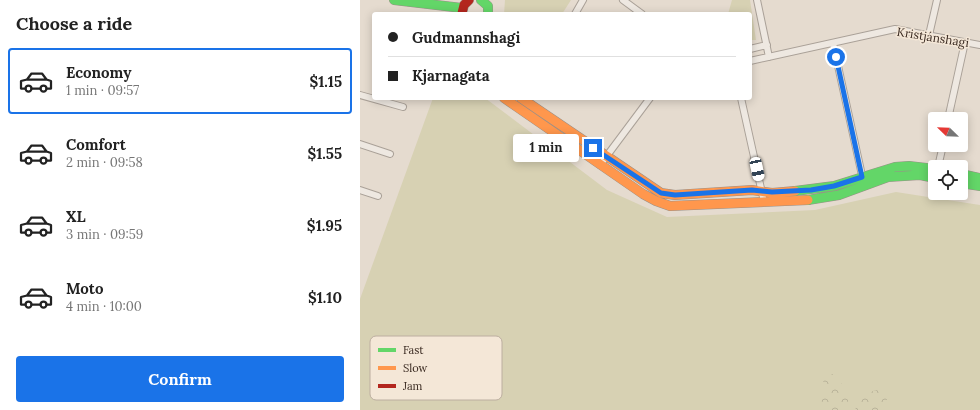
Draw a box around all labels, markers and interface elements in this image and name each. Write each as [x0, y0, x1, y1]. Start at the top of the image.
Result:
text: Choose a ride [16, 12, 132, 35]
street label: Kristjánshagi [896, 24, 970, 50]
text: Gudmannshagi [412, 28, 520, 47]
route start [827, 48, 845, 66]
icon: car [18, 63, 54, 99]
text: Economy [66, 63, 131, 82]
text: Kjarnagata [412, 66, 490, 85]
text: $1.15 [309, 72, 342, 91]
text: 1 min · 09:57 [66, 82, 139, 99]
north arrow [928, 112, 968, 152]
map controls [928, 112, 968, 200]
callout: 1 min [513, 134, 579, 162]
icon: car [18, 135, 54, 171]
text: Comfort [66, 135, 126, 154]
text: 1 min [529, 139, 563, 156]
route end [584, 139, 602, 157]
text: $1.55 [307, 144, 342, 163]
text: 2 min · 09:58 [66, 154, 143, 171]
car [749, 156, 765, 182]
button: locate [928, 160, 968, 200]
icon: car [18, 207, 54, 243]
text: XL [66, 207, 86, 226]
text: $1.95 [307, 216, 342, 235]
text: 3 min · 09:59 [66, 226, 143, 243]
icon: car [18, 279, 54, 315]
text: Moto [66, 279, 103, 298]
text: $1.10 [308, 288, 342, 307]
text: 4 min · 10:00 [66, 298, 142, 315]
legend [370, 336, 502, 400]
text: Fast [403, 343, 424, 357]
button: Confirm [16, 356, 344, 402]
text: Slow [403, 361, 428, 375]
text: Jam [402, 379, 423, 393]

